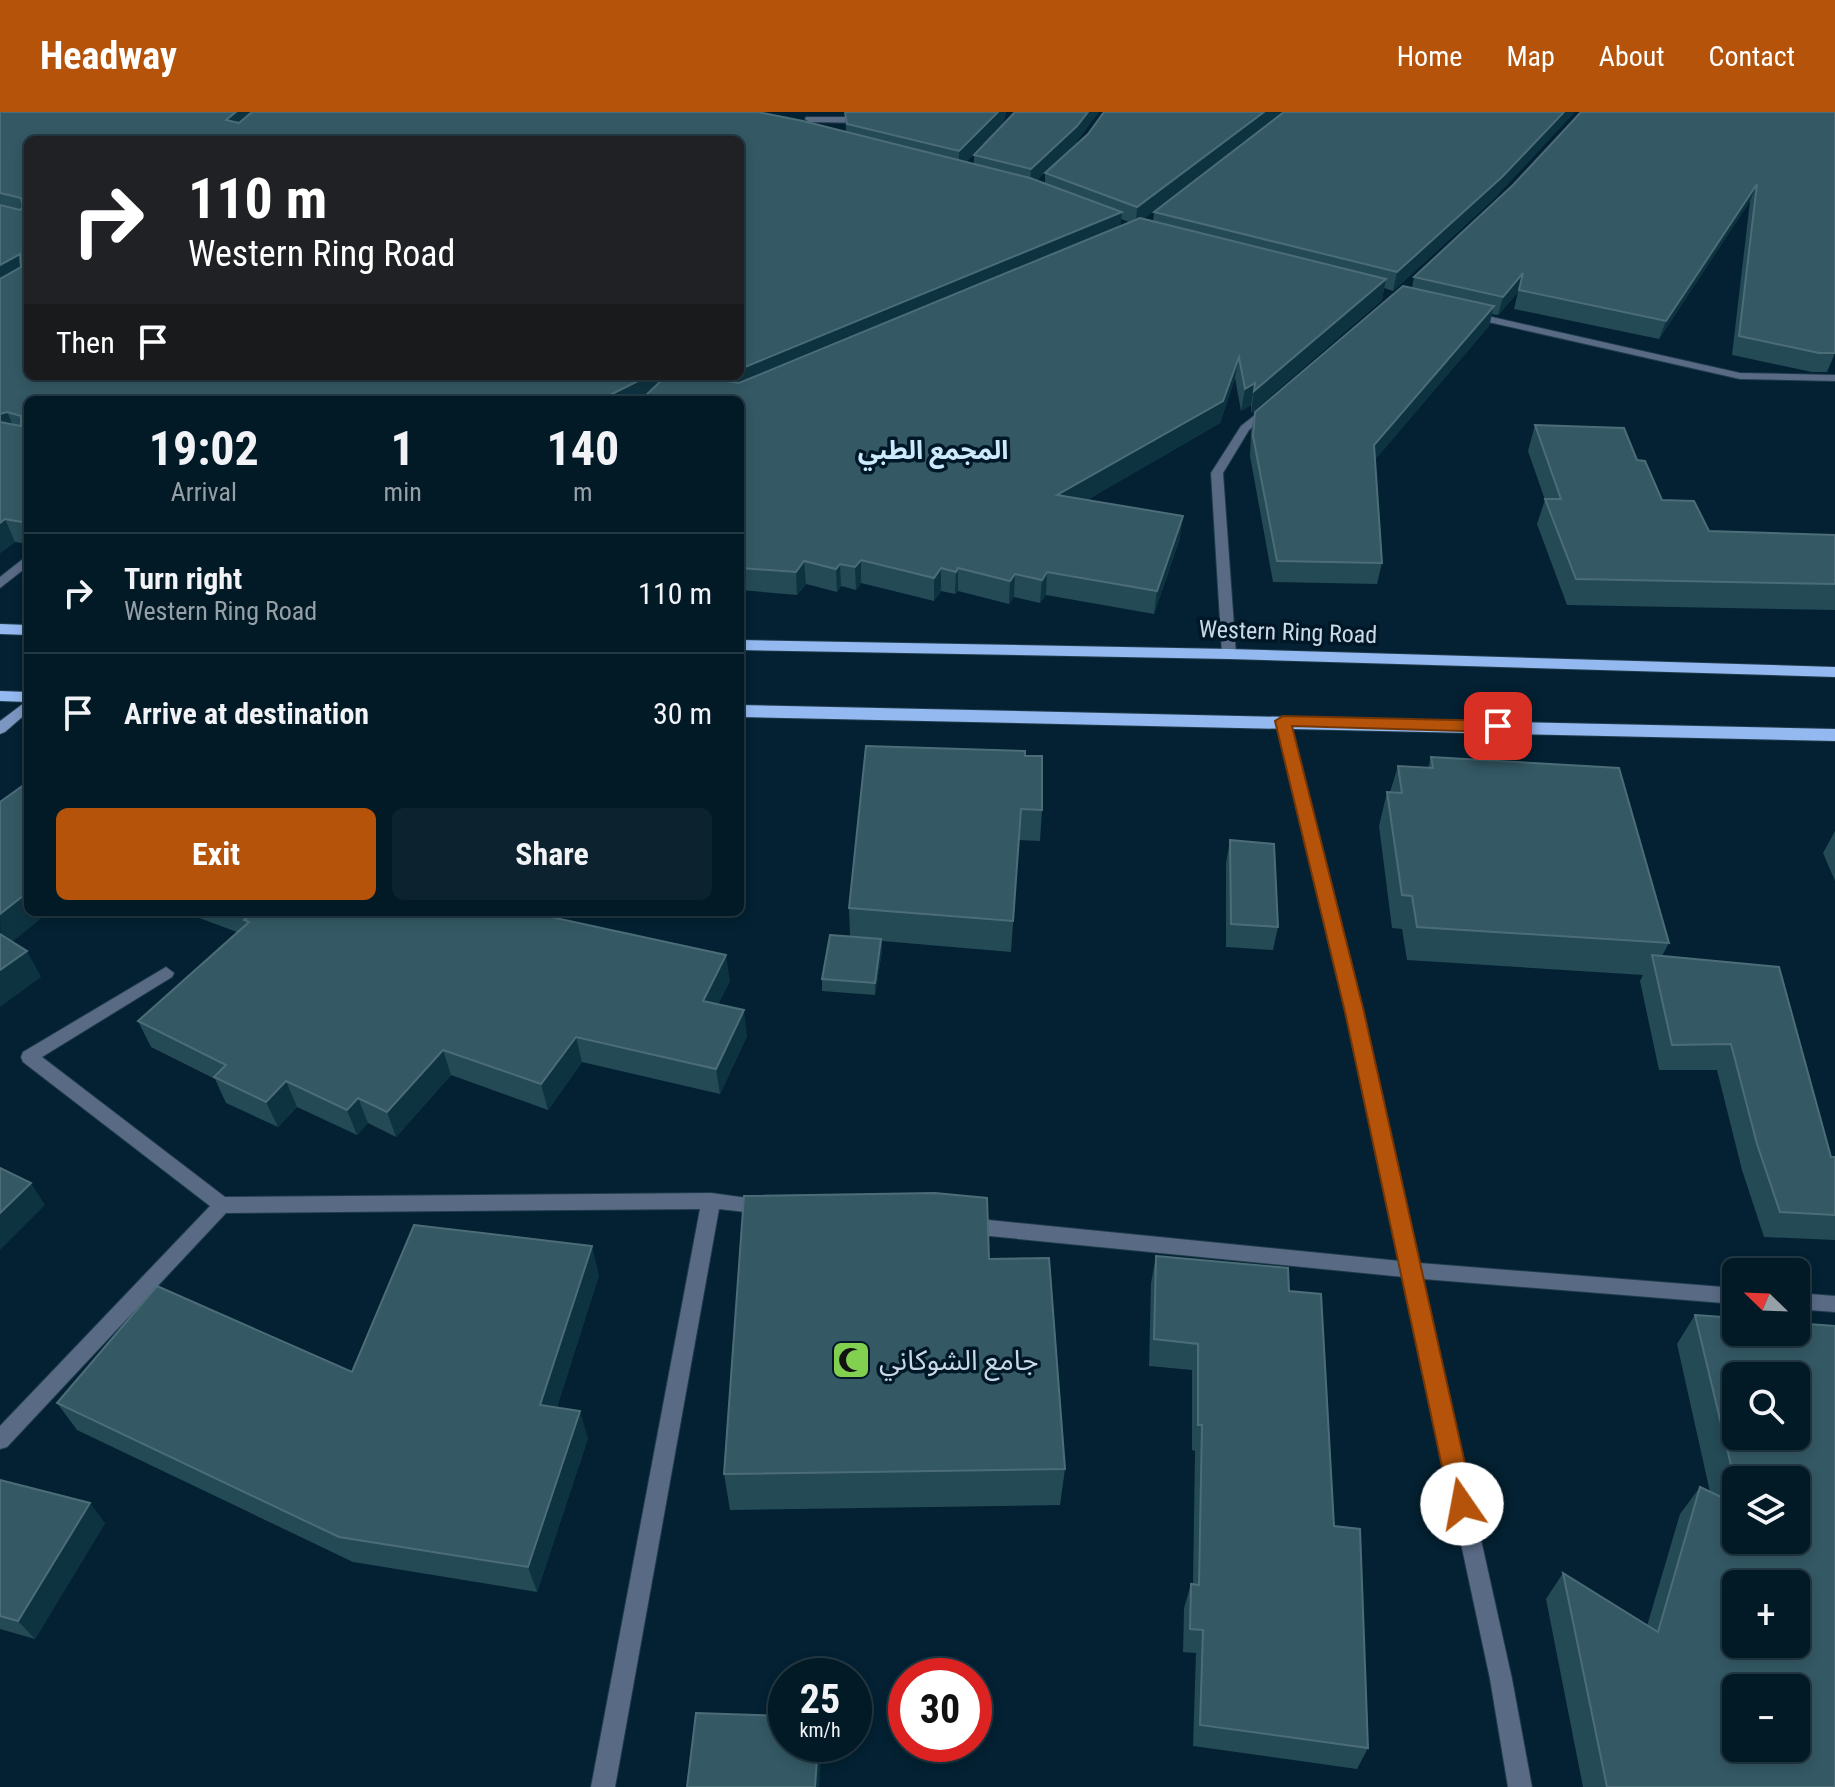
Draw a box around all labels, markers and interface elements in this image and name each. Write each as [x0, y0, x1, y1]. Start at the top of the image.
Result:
text: Headway [40, 34, 177, 78]
text: Home [1397, 40, 1462, 73]
text: Map [1506, 40, 1555, 73]
text: About [1599, 40, 1665, 73]
text: Contact [1709, 40, 1795, 73]
text: 110 m [188, 166, 327, 232]
icon: right [56, 168, 160, 272]
text: Western Ring Road [188, 233, 455, 275]
icon: arrive [131, 320, 175, 364]
text: Then [56, 325, 115, 360]
text: 19:02 [149, 420, 259, 477]
text: 1 [391, 420, 415, 477]
text: 140 [546, 420, 619, 477]
district label: المجمع الطبي [858, 435, 1008, 471]
text: Arrival [171, 477, 237, 507]
text: min [384, 477, 422, 507]
text: m [573, 477, 593, 507]
text: Turn right [124, 561, 242, 596]
icon: right [56, 571, 100, 615]
text: 110 m [638, 576, 712, 611]
text: Western Ring Road [124, 596, 317, 626]
street label: Western Ring Road [1198, 615, 1378, 649]
icon: arrive [56, 691, 100, 735]
pin [1464, 692, 1532, 760]
text: Arrive at destination [124, 696, 369, 731]
text: 30 m [653, 696, 712, 731]
icon: arrive [1476, 704, 1520, 748]
button: Exit [56, 808, 376, 900]
button: Share [392, 808, 712, 900]
north arrow [1722, 1258, 1810, 1346]
map controls [1722, 1258, 1810, 1762]
mosque icon: جامع الشوكاني [830, 1339, 872, 1381]
place label: جامع الشوكاني [879, 1344, 1038, 1381]
button: search [1722, 1362, 1810, 1450]
position arrow [1420, 1462, 1504, 1546]
button: layers [1722, 1466, 1810, 1554]
button: + [1722, 1570, 1810, 1658]
speed limit sign: 30 [888, 1658, 992, 1762]
button: − [1722, 1674, 1810, 1762]
text: 25 [800, 1676, 840, 1723]
text: km/h [799, 1718, 841, 1742]

